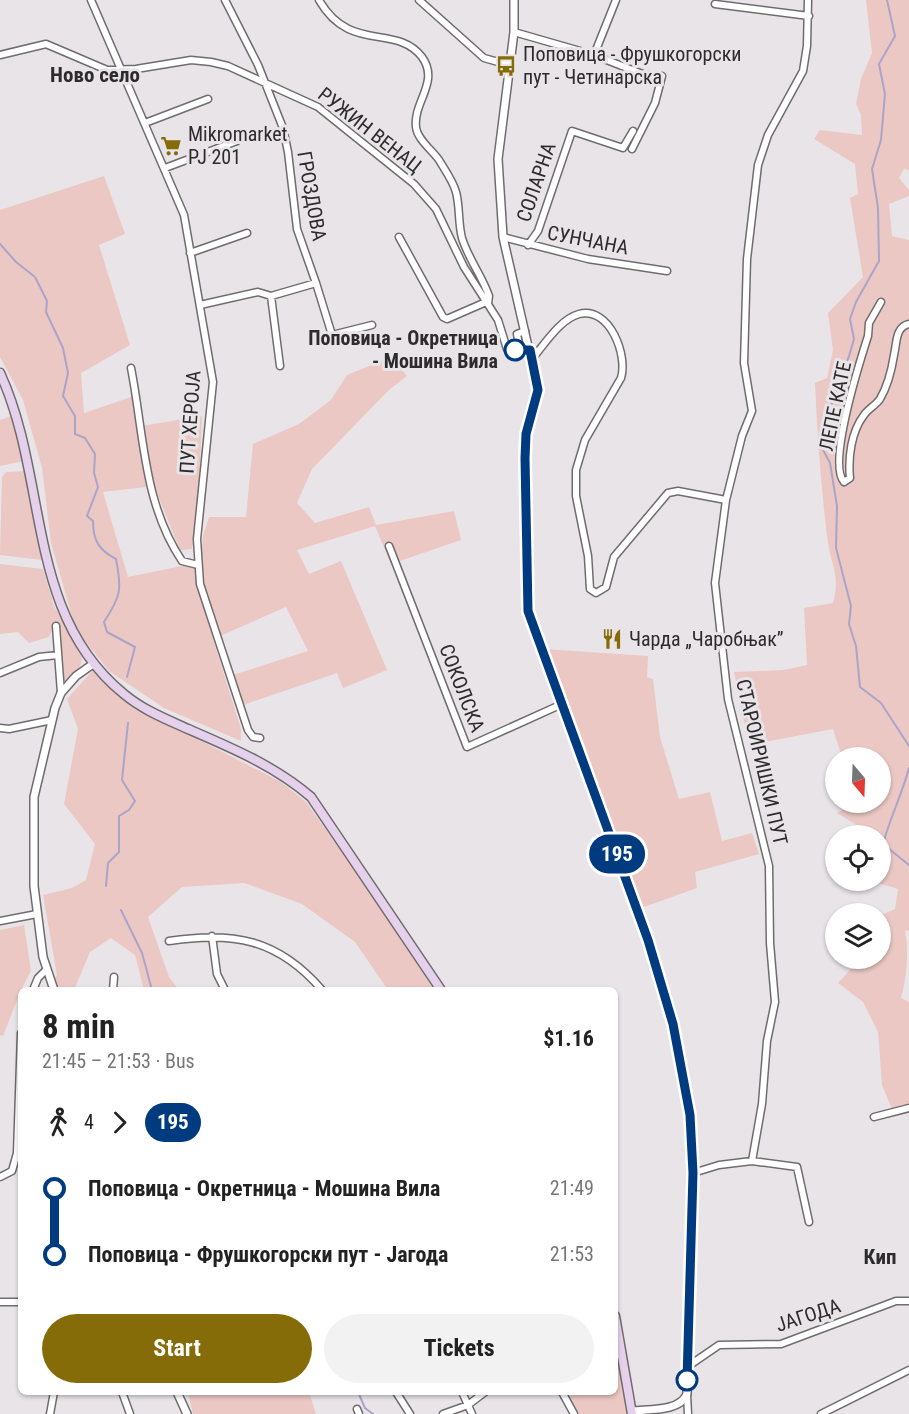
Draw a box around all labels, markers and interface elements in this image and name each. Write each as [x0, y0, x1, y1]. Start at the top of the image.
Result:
place label: Поповица - Фрушкогорски пут - Четинарска [523, 42, 741, 89]
bus stop icon: Поповица - Фрушкогорски пут - Четинарска [494, 54, 518, 78]
district label: Ново село [50, 63, 140, 87]
street label: РУЖИН ВЕНАЦ [313, 82, 427, 178]
place label: Mikromarket PJ 201 [188, 122, 288, 169]
supermarket icon: Mikromarket PJ 201 [159, 134, 183, 158]
street label: СОЛАРНА [511, 139, 561, 225]
street label: ГРОЗДОВА [292, 149, 332, 243]
street label: СУНЧАНА [545, 220, 631, 260]
place label: Поповица - Окретница - Мошина Вила [308, 326, 498, 373]
marker: Поповица - Окретница - Мошина Вила [504, 339, 526, 361]
street label: ЛЕПЕ КАТЕ [814, 359, 856, 453]
street label: ПУТ ХЕРОЈА [174, 369, 206, 474]
restaurant icon: Чарда „Чаробњак” [600, 627, 624, 651]
place label: Чарда „Чаробњак” [629, 627, 784, 651]
street label: СОКОЛСКА [434, 641, 490, 736]
street label: СТАРОИРИШКИ ПУТ [731, 677, 793, 847]
north arrow [825, 747, 891, 813]
map controls [825, 747, 891, 969]
button: locate [825, 825, 891, 891]
line badge: 195 [582, 834, 652, 874]
text: 195 [601, 842, 633, 866]
button: layers [825, 903, 891, 969]
text: 8 min [42, 1007, 115, 1046]
text: $1.16 [543, 1026, 594, 1051]
text: 21:45 – 21:53 · Bus [42, 1049, 195, 1073]
icon: walk [42, 1106, 75, 1139]
icon: forward [103, 1106, 136, 1139]
text: 4 [84, 1110, 94, 1134]
text: 195 [157, 1110, 189, 1134]
text: Поповица - Окретница - Мошина Вила [88, 1176, 440, 1201]
text: 21:49 [550, 1176, 594, 1200]
text: Поповица - Фрушкогорски пут - Јагода [88, 1242, 449, 1267]
text: 21:53 [550, 1242, 594, 1266]
district label: Кип [864, 1245, 896, 1269]
street label: ЈАГОДА [773, 1293, 844, 1337]
button: Start [42, 1314, 312, 1383]
button: Tickets [324, 1314, 594, 1383]
unlabelled marker [676, 1369, 698, 1391]

